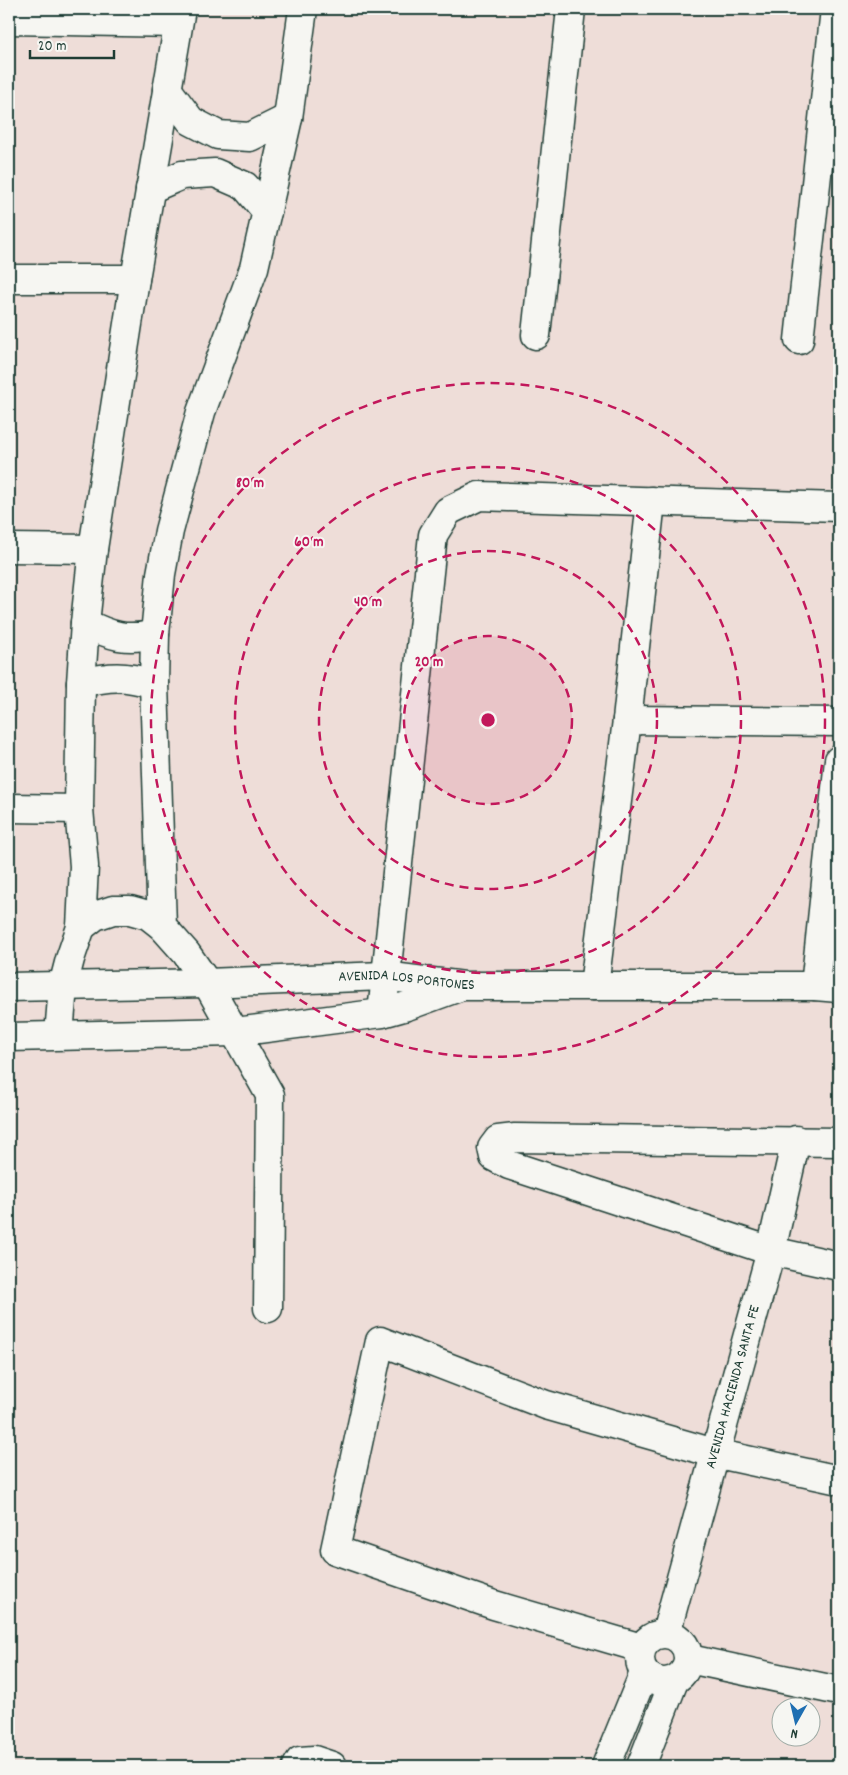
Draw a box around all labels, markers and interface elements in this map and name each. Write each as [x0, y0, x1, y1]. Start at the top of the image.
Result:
scale bar [30, 28, 114, 60]
text: 20 m [38, 36, 66, 58]
text: 80 m [236, 473, 264, 495]
text: 60 m [294, 532, 324, 554]
text: 40 m [354, 592, 382, 614]
text: 20 m [415, 652, 443, 674]
centre of rings [479, 711, 497, 729]
street label: AVENIDA LOS PORTONES [338, 965, 475, 997]
street label: AVENIDA HACIENDA SANTA FE [701, 1303, 767, 1471]
north arrow [770, 1698, 820, 1748]
text: N [790, 1722, 799, 1743]

